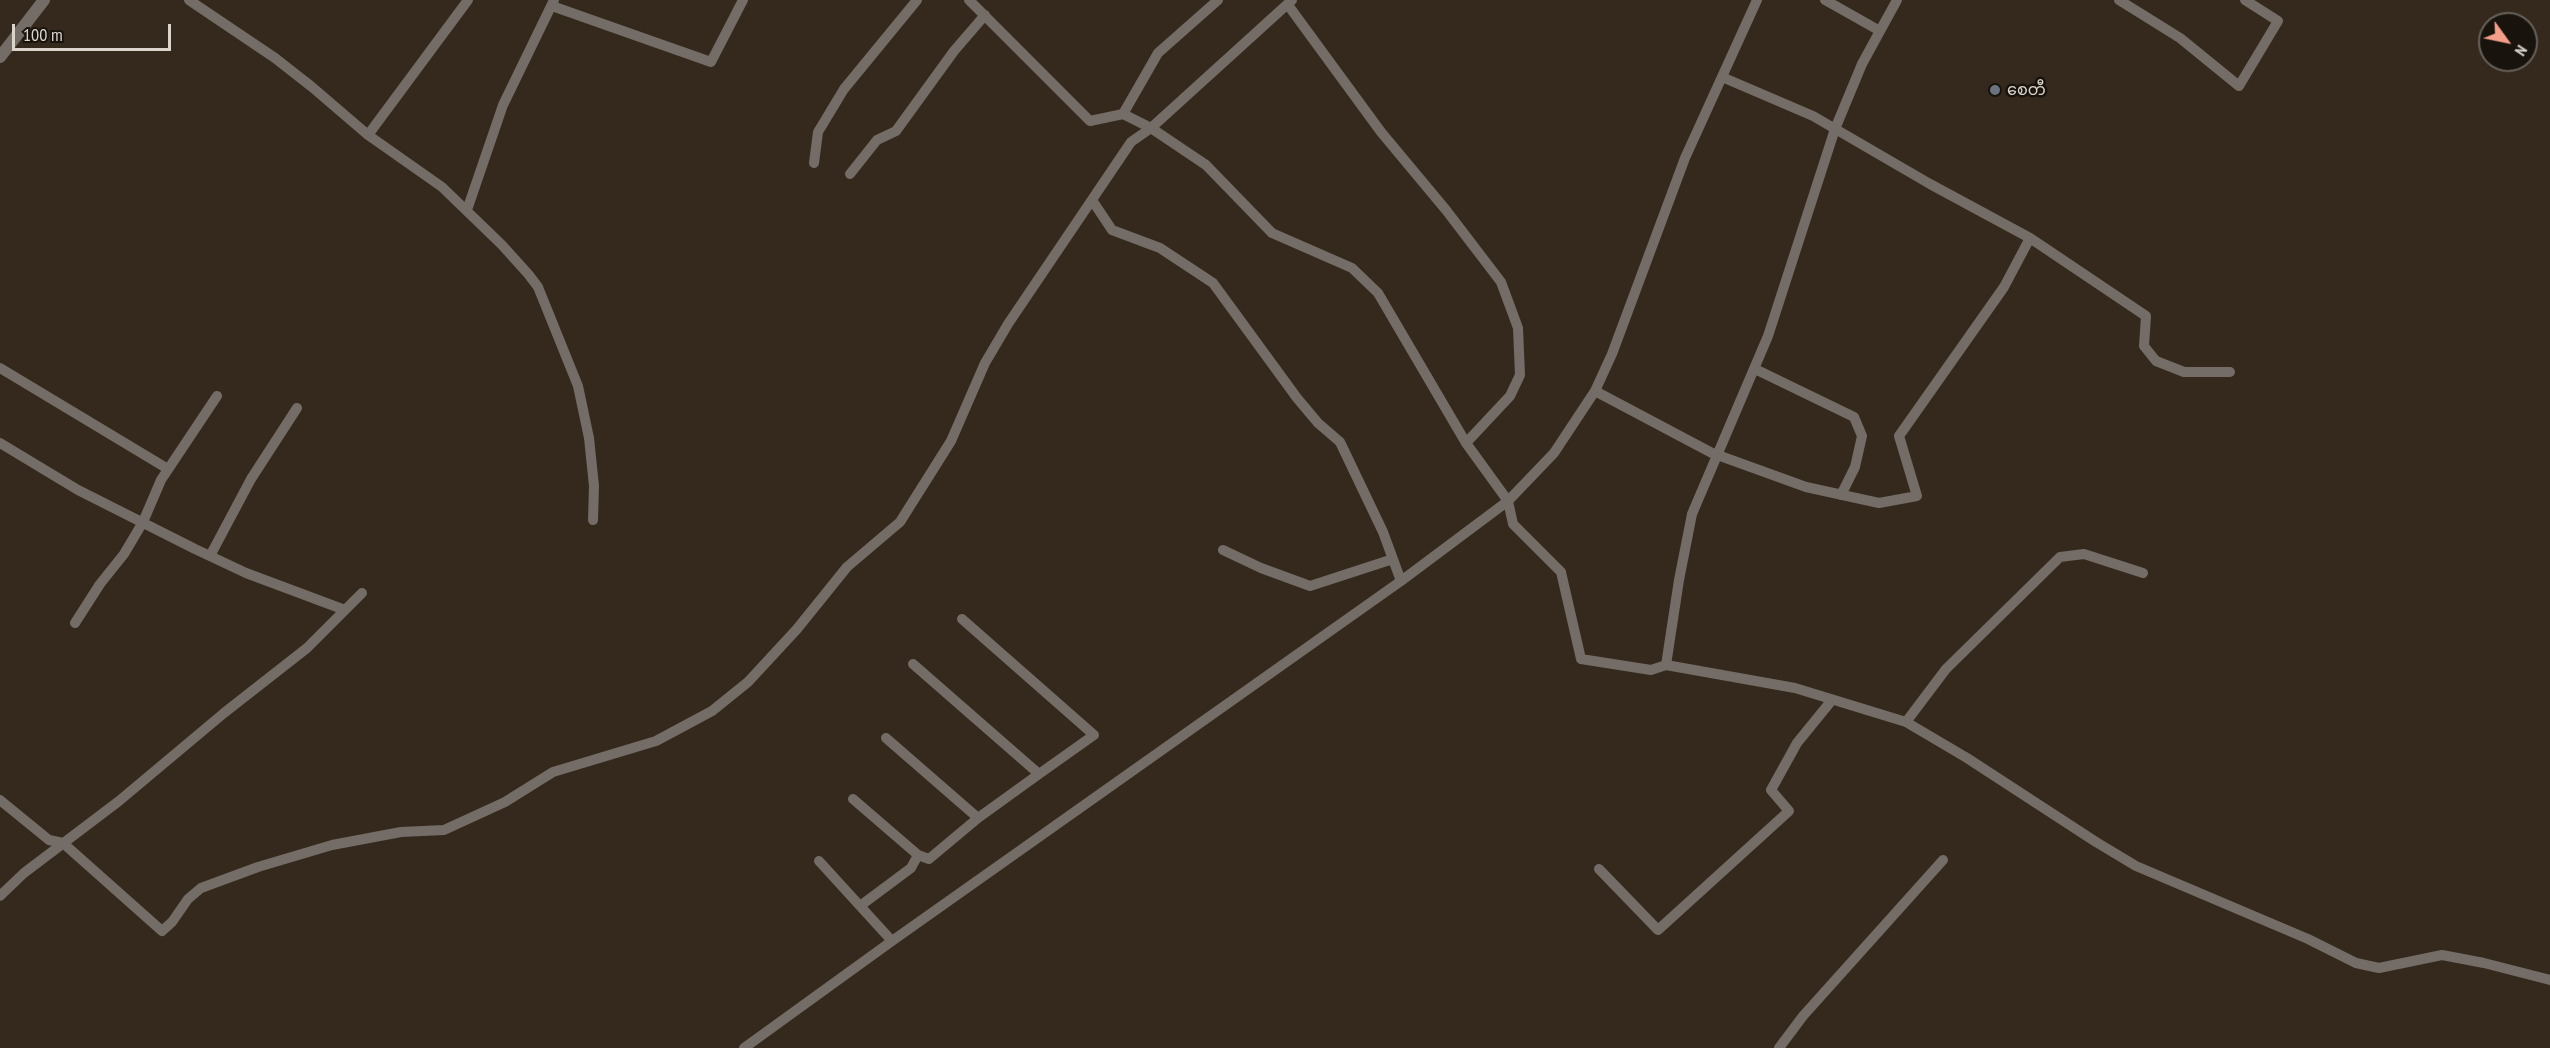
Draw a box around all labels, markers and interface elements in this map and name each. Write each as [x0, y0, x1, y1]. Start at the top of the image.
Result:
scale bar [15, 12, 174, 50]
north arrow [2478, 12, 2538, 72]
text: 100 m [23, 23, 63, 46]
text: N [2511, 42, 2532, 60]
place label: စေတီ [2007, 80, 2046, 100]
marker: စေတီ [1988, 83, 2002, 97]

